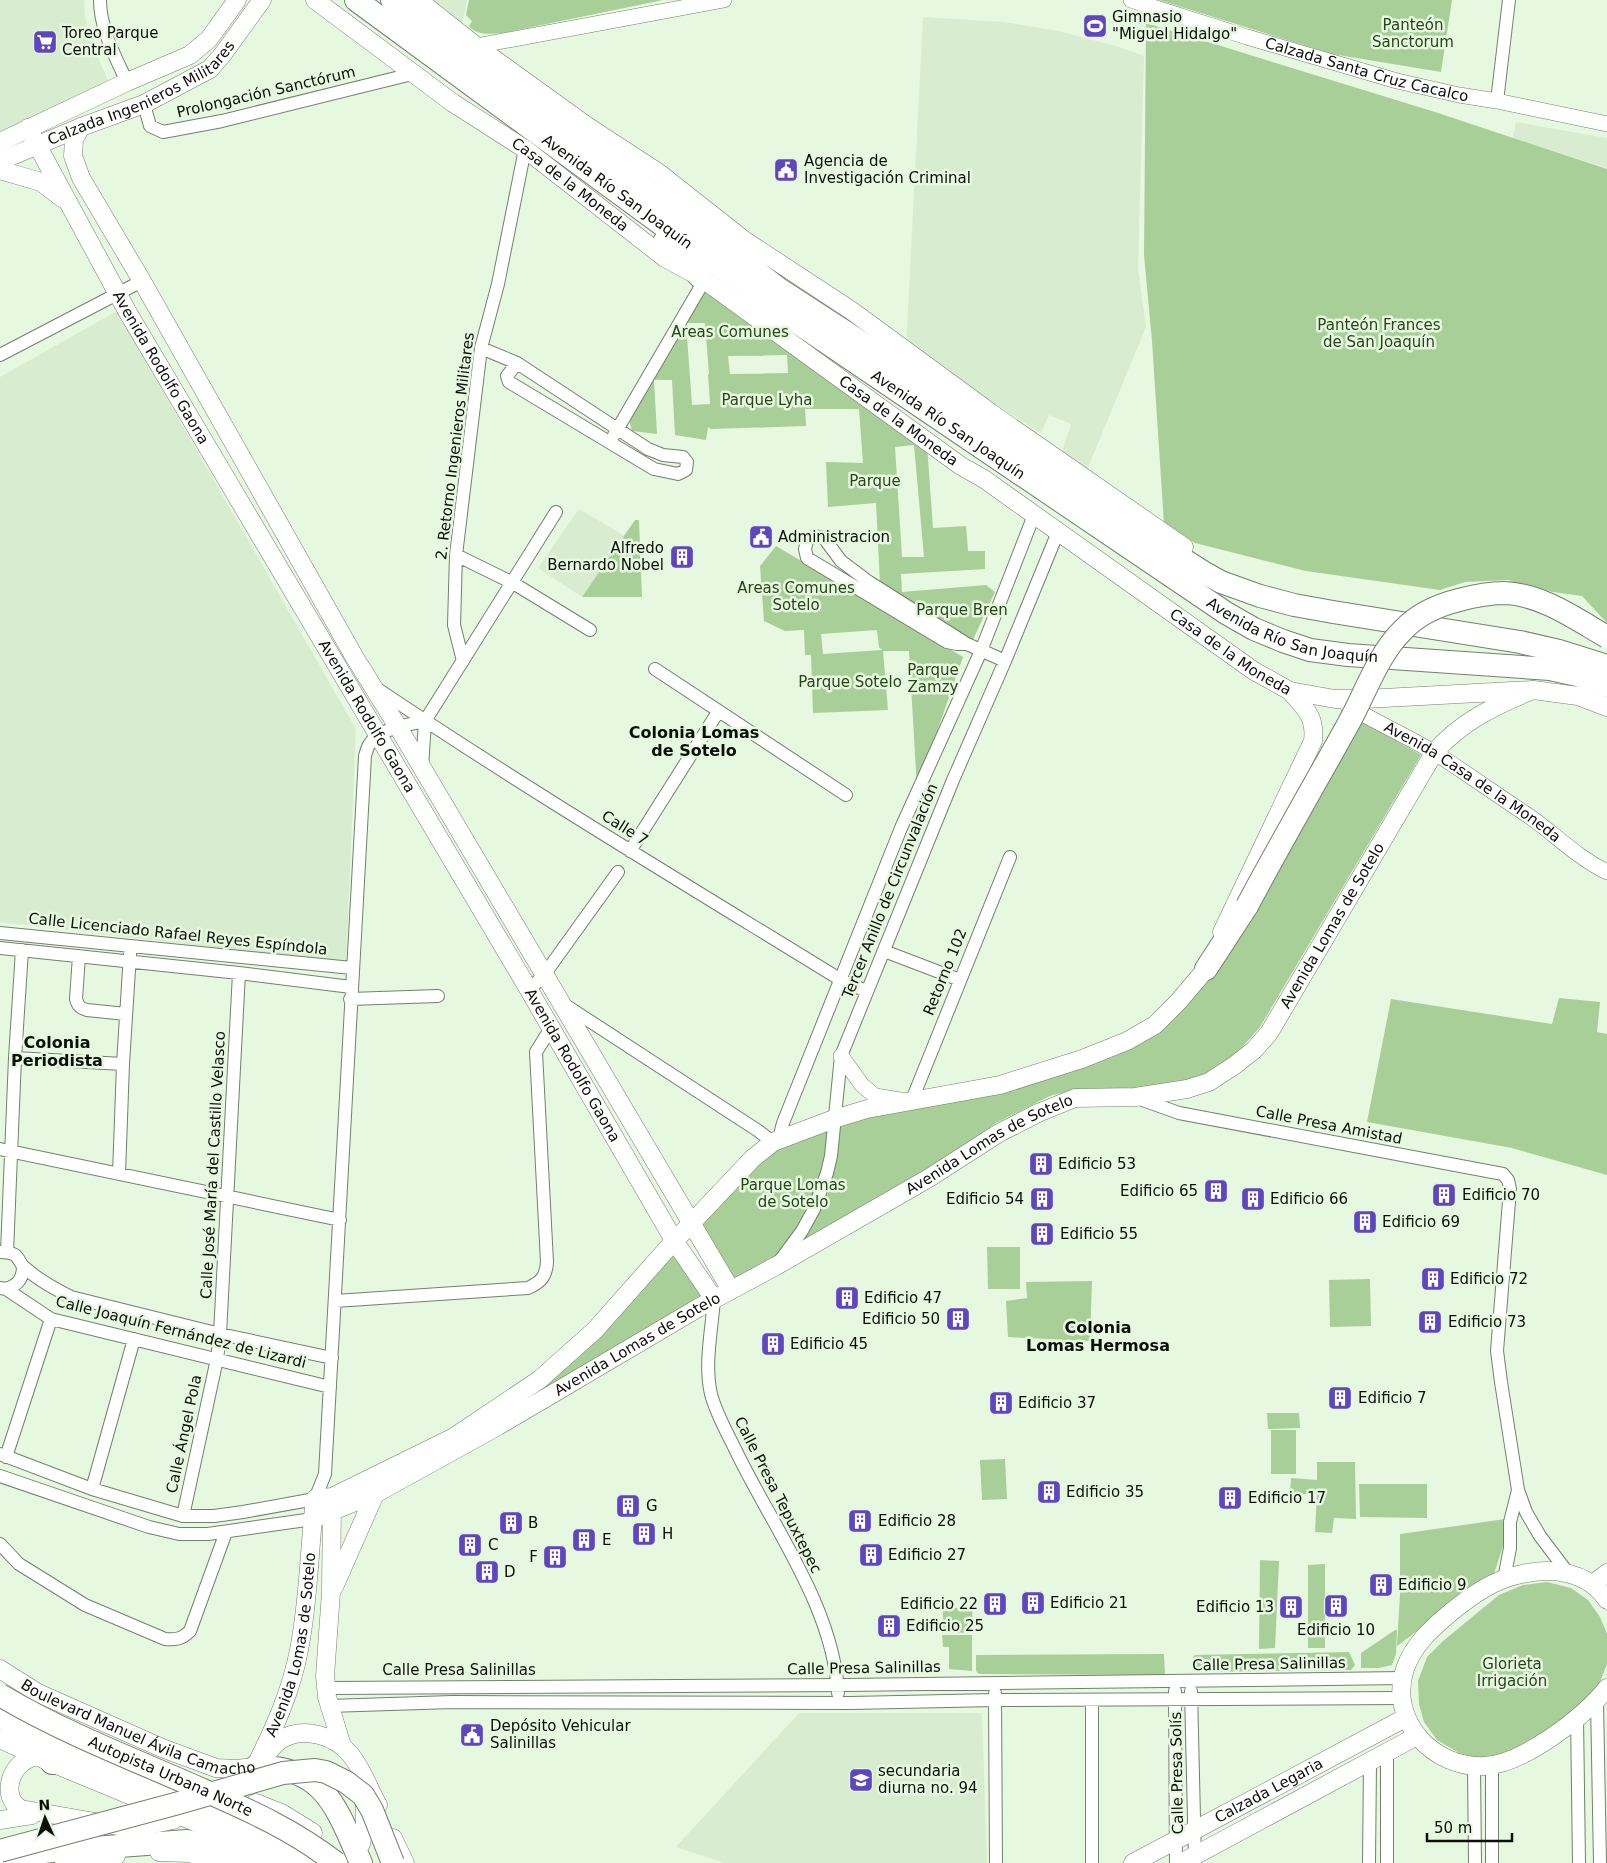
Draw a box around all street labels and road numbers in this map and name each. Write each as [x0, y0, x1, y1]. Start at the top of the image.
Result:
street label: Calzada Santa Cruz Cacalco [1263, 34, 1470, 105]
street label: Calzada Ingenieros Militares [45, 37, 239, 149]
street label: Prolongación Sanctórum [175, 63, 357, 121]
street label: Avenida Río San Joaquín [539, 131, 696, 253]
street label: Casa de la Moneda [508, 134, 632, 235]
street label: Avenida Rodolfo Gaona [109, 288, 213, 447]
street label: 2. Retorno Ingenieros Militares [432, 331, 478, 561]
street label: Avenida Río San Joaquín [868, 366, 1029, 483]
street label: Casa de la Moneda [835, 372, 962, 470]
street label: Avenida Río San Joaquín [1203, 594, 1379, 666]
street label: Casa de la Moneda [1166, 605, 1295, 699]
street label: Avenida Rodolfo Gaona [315, 637, 419, 796]
street label: Avenida Casa de la Moneda [1381, 718, 1564, 846]
street label: Tercer Anillo de Circunvalación [838, 781, 941, 1002]
street label: Calle 7 [598, 807, 652, 849]
street label: Avenida Lomas de Sotelo [1277, 840, 1388, 1012]
street label: Calle Licenciado Rafael Reyes Espíndola [28, 909, 328, 959]
street label: Retorno 102 [919, 926, 971, 1018]
street label: Avenida Rodolfo Gaona [521, 985, 624, 1145]
street label: Calle José María del Castillo Velasco [197, 1031, 229, 1299]
street label: Avenida Lomas de Sotelo [903, 1091, 1076, 1198]
street label: Calle Presa Amistad [1254, 1102, 1404, 1148]
street label: Avenida Lomas de Sotelo [551, 1289, 723, 1400]
street label: Calle Joaquín Fernández de Lizardi [54, 1292, 308, 1372]
street label: Calle Ángel Pola [162, 1373, 205, 1495]
street label: Calle Presa Tepuxtepec [731, 1414, 825, 1576]
street label: Avenida Lomas de Sotelo [262, 1552, 319, 1740]
street label: Calle Presa Salinillas [1192, 1654, 1346, 1674]
street label: Calle Presa Salinillas [787, 1658, 941, 1678]
street label: Calle Presa Salinillas [382, 1661, 536, 1679]
street label: Boulevard Manuel Ávila Camacho [18, 1675, 256, 1778]
street label: Calle Presa Solís [1167, 1711, 1187, 1834]
street label: Autopista Urbana Norte [86, 1732, 256, 1820]
street label: Calzada Legaria [1212, 1754, 1326, 1827]

